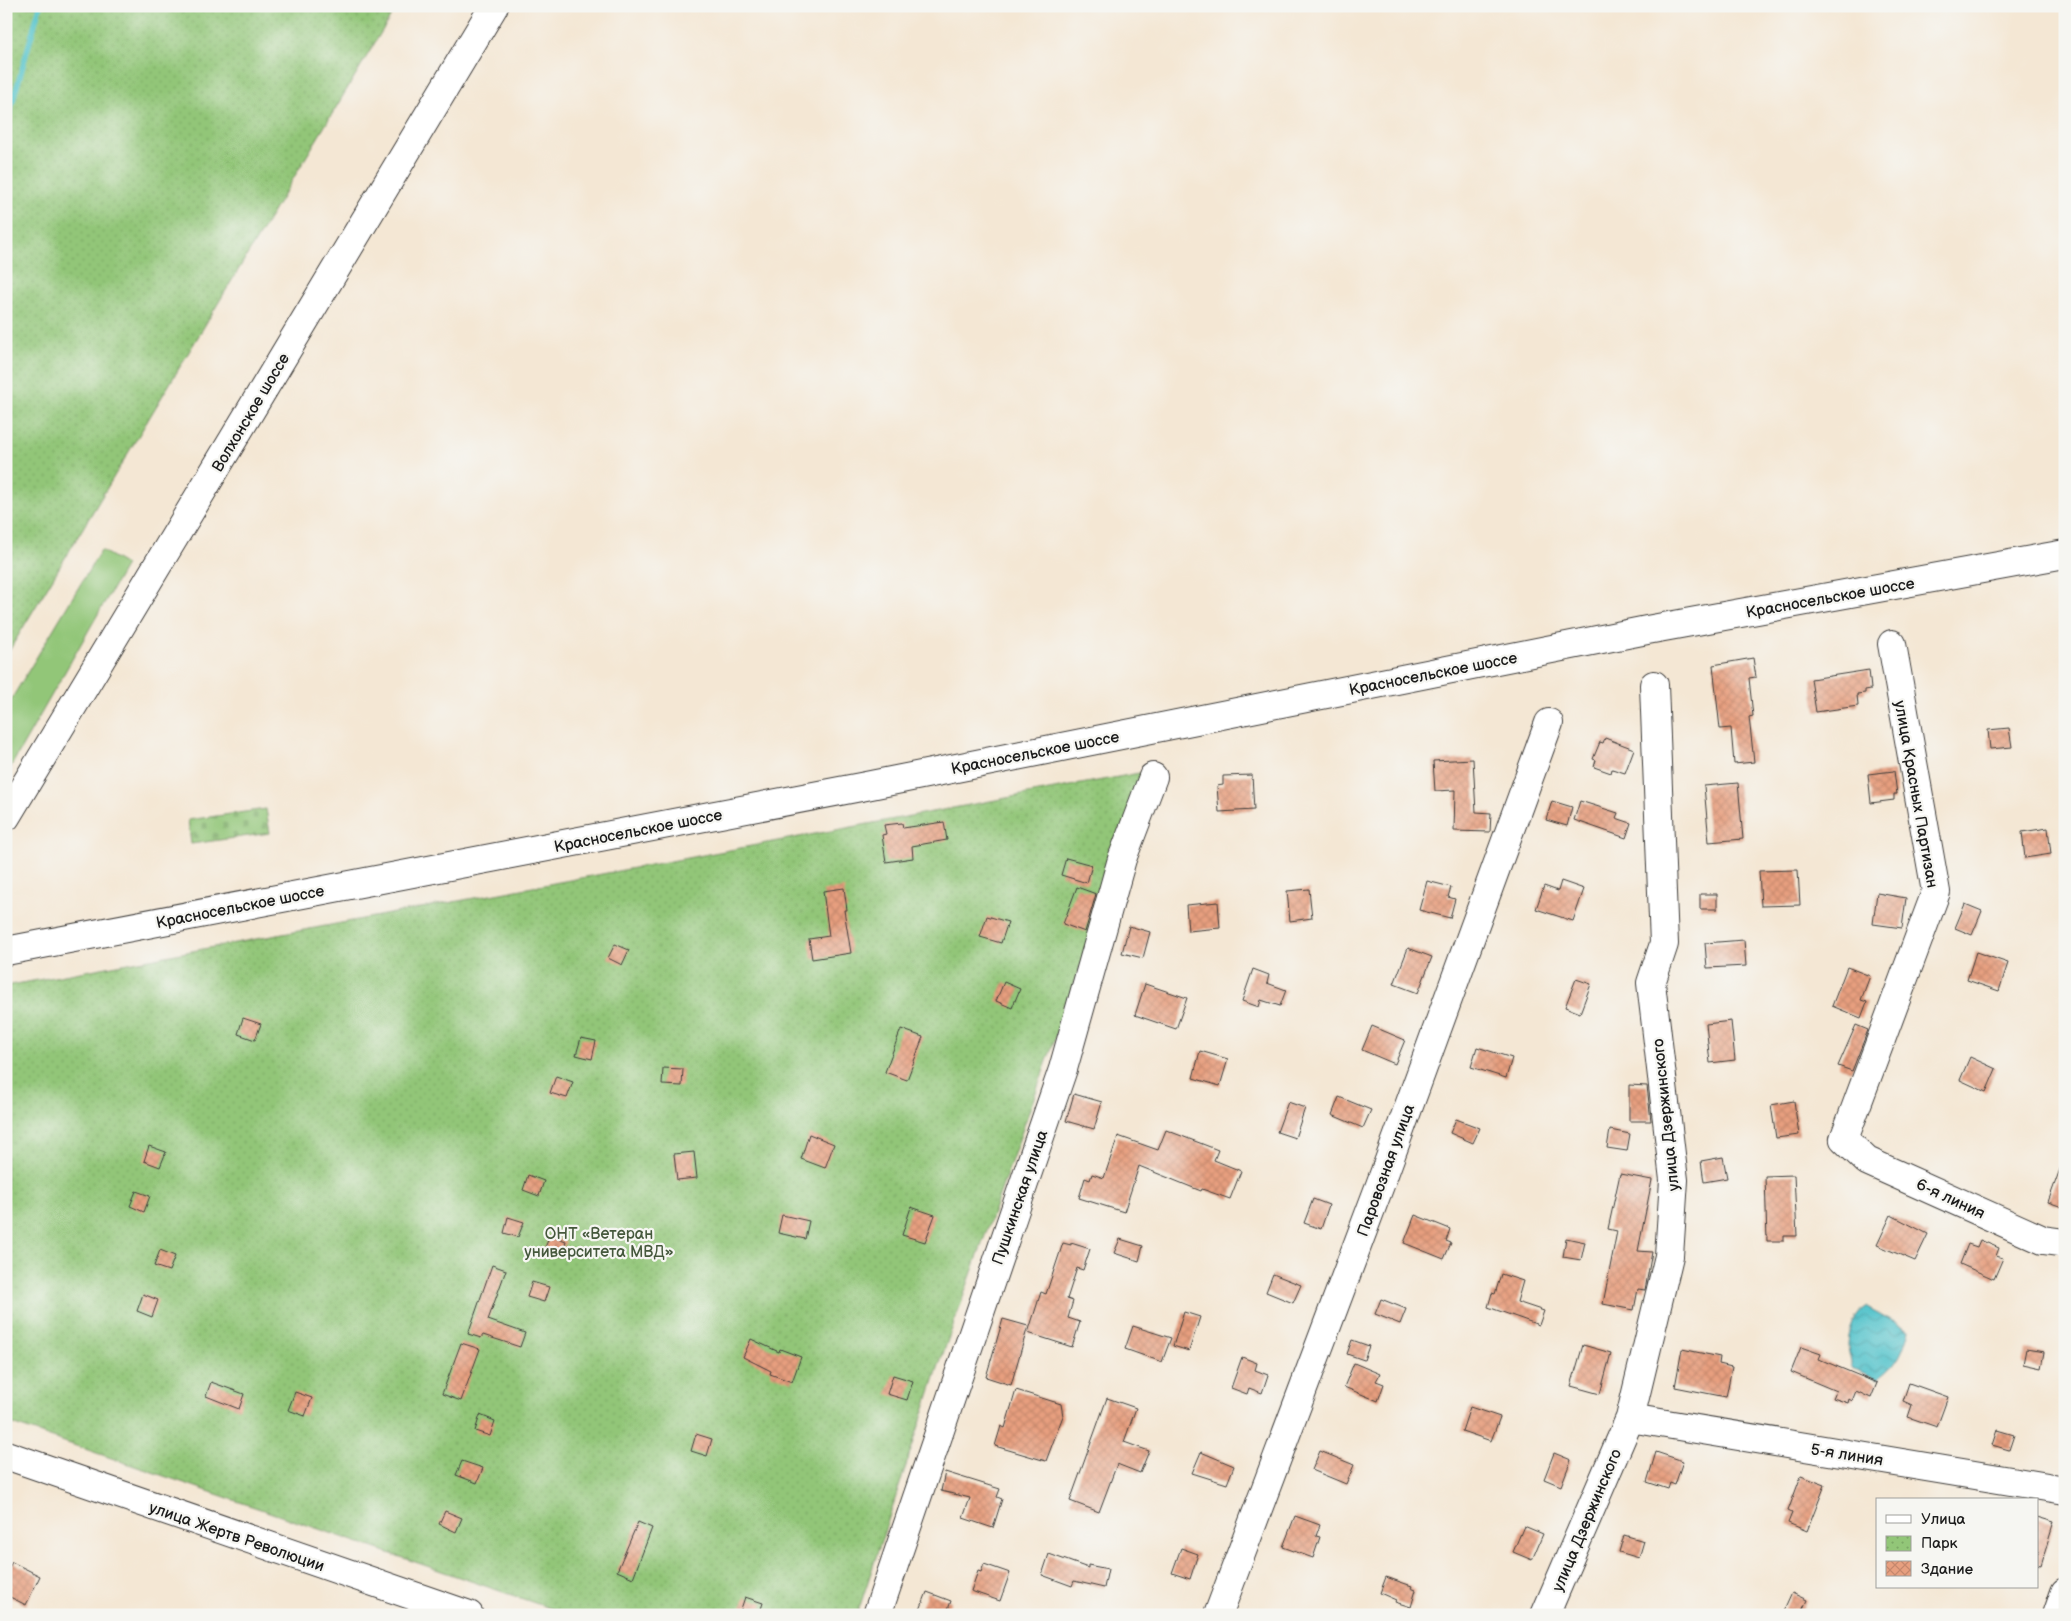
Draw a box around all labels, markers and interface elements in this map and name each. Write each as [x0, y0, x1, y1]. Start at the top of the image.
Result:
street label: Волхонское шоссе [208, 350, 294, 475]
street label: Красносельское шоссе [1744, 574, 1916, 623]
street label: Красносельское шоссе [1348, 649, 1519, 700]
street label: улица Красных Партизан [1890, 699, 1941, 890]
street label: Красносельское шоссе [950, 728, 1121, 779]
street label: Красносельское шоссе [553, 806, 724, 857]
street label: Красносельское шоссе [155, 882, 326, 933]
street label: улица Дзержинского [1649, 1038, 1684, 1192]
street label: Паровозная улица [1354, 1101, 1419, 1239]
street label: Пушкинская улица [988, 1127, 1053, 1267]
street label: 6-я линия [1913, 1175, 1988, 1224]
park label: ОНТ «Ветеран университета МВД» [524, 1225, 674, 1262]
street label: 5-я линия [1809, 1440, 1884, 1471]
street label: улица Дзержинского [1549, 1446, 1626, 1595]
street label: улица Жертв Революции [146, 1498, 327, 1576]
legend [1876, 1498, 2038, 1588]
text: Улица [1921, 1510, 1966, 1529]
text: Парк [1921, 1534, 1958, 1553]
text: Здание [1921, 1560, 1973, 1579]

